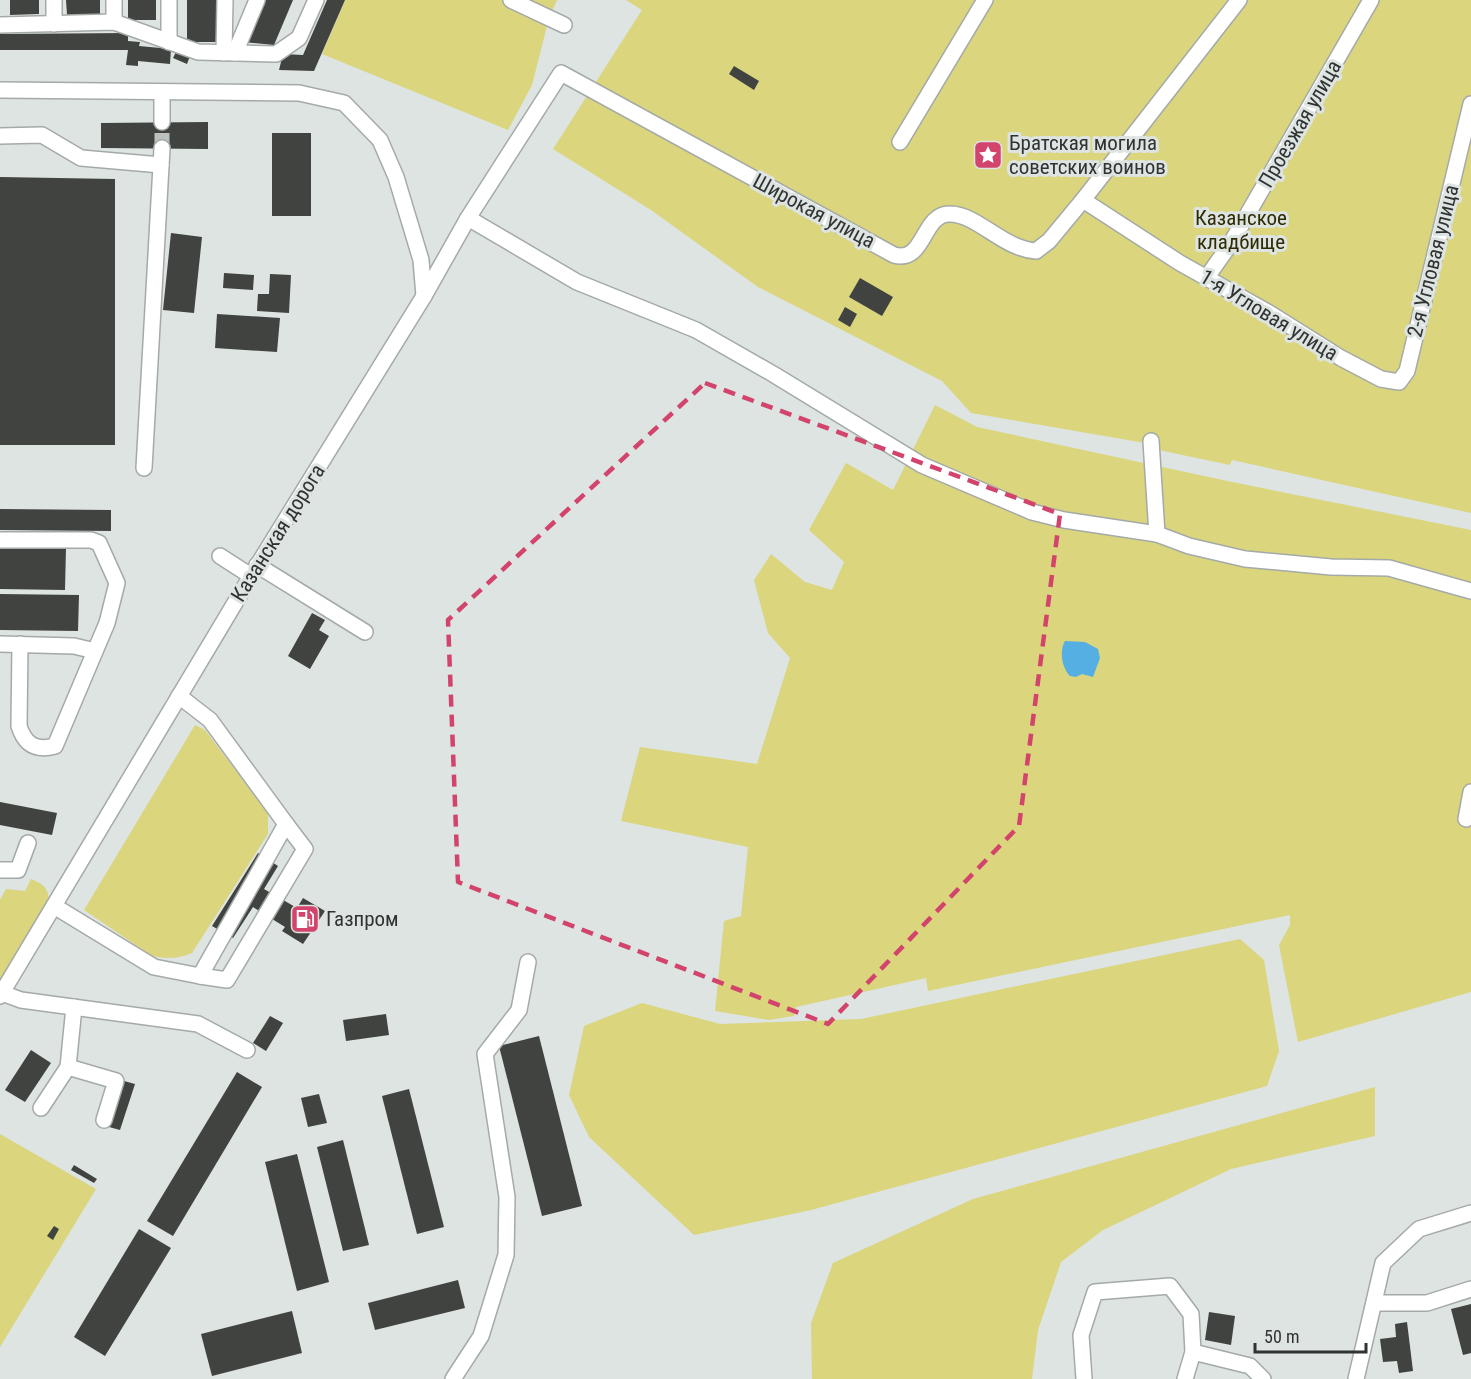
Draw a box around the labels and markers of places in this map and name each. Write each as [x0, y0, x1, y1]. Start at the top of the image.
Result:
place label: Братская могила советских воинов [1009, 131, 1166, 179]
place icon: Братская могила советских воинов [972, 139, 1004, 171]
fuel station icon: Газпром [289, 903, 321, 935]
place label: Газпром [326, 907, 399, 931]

